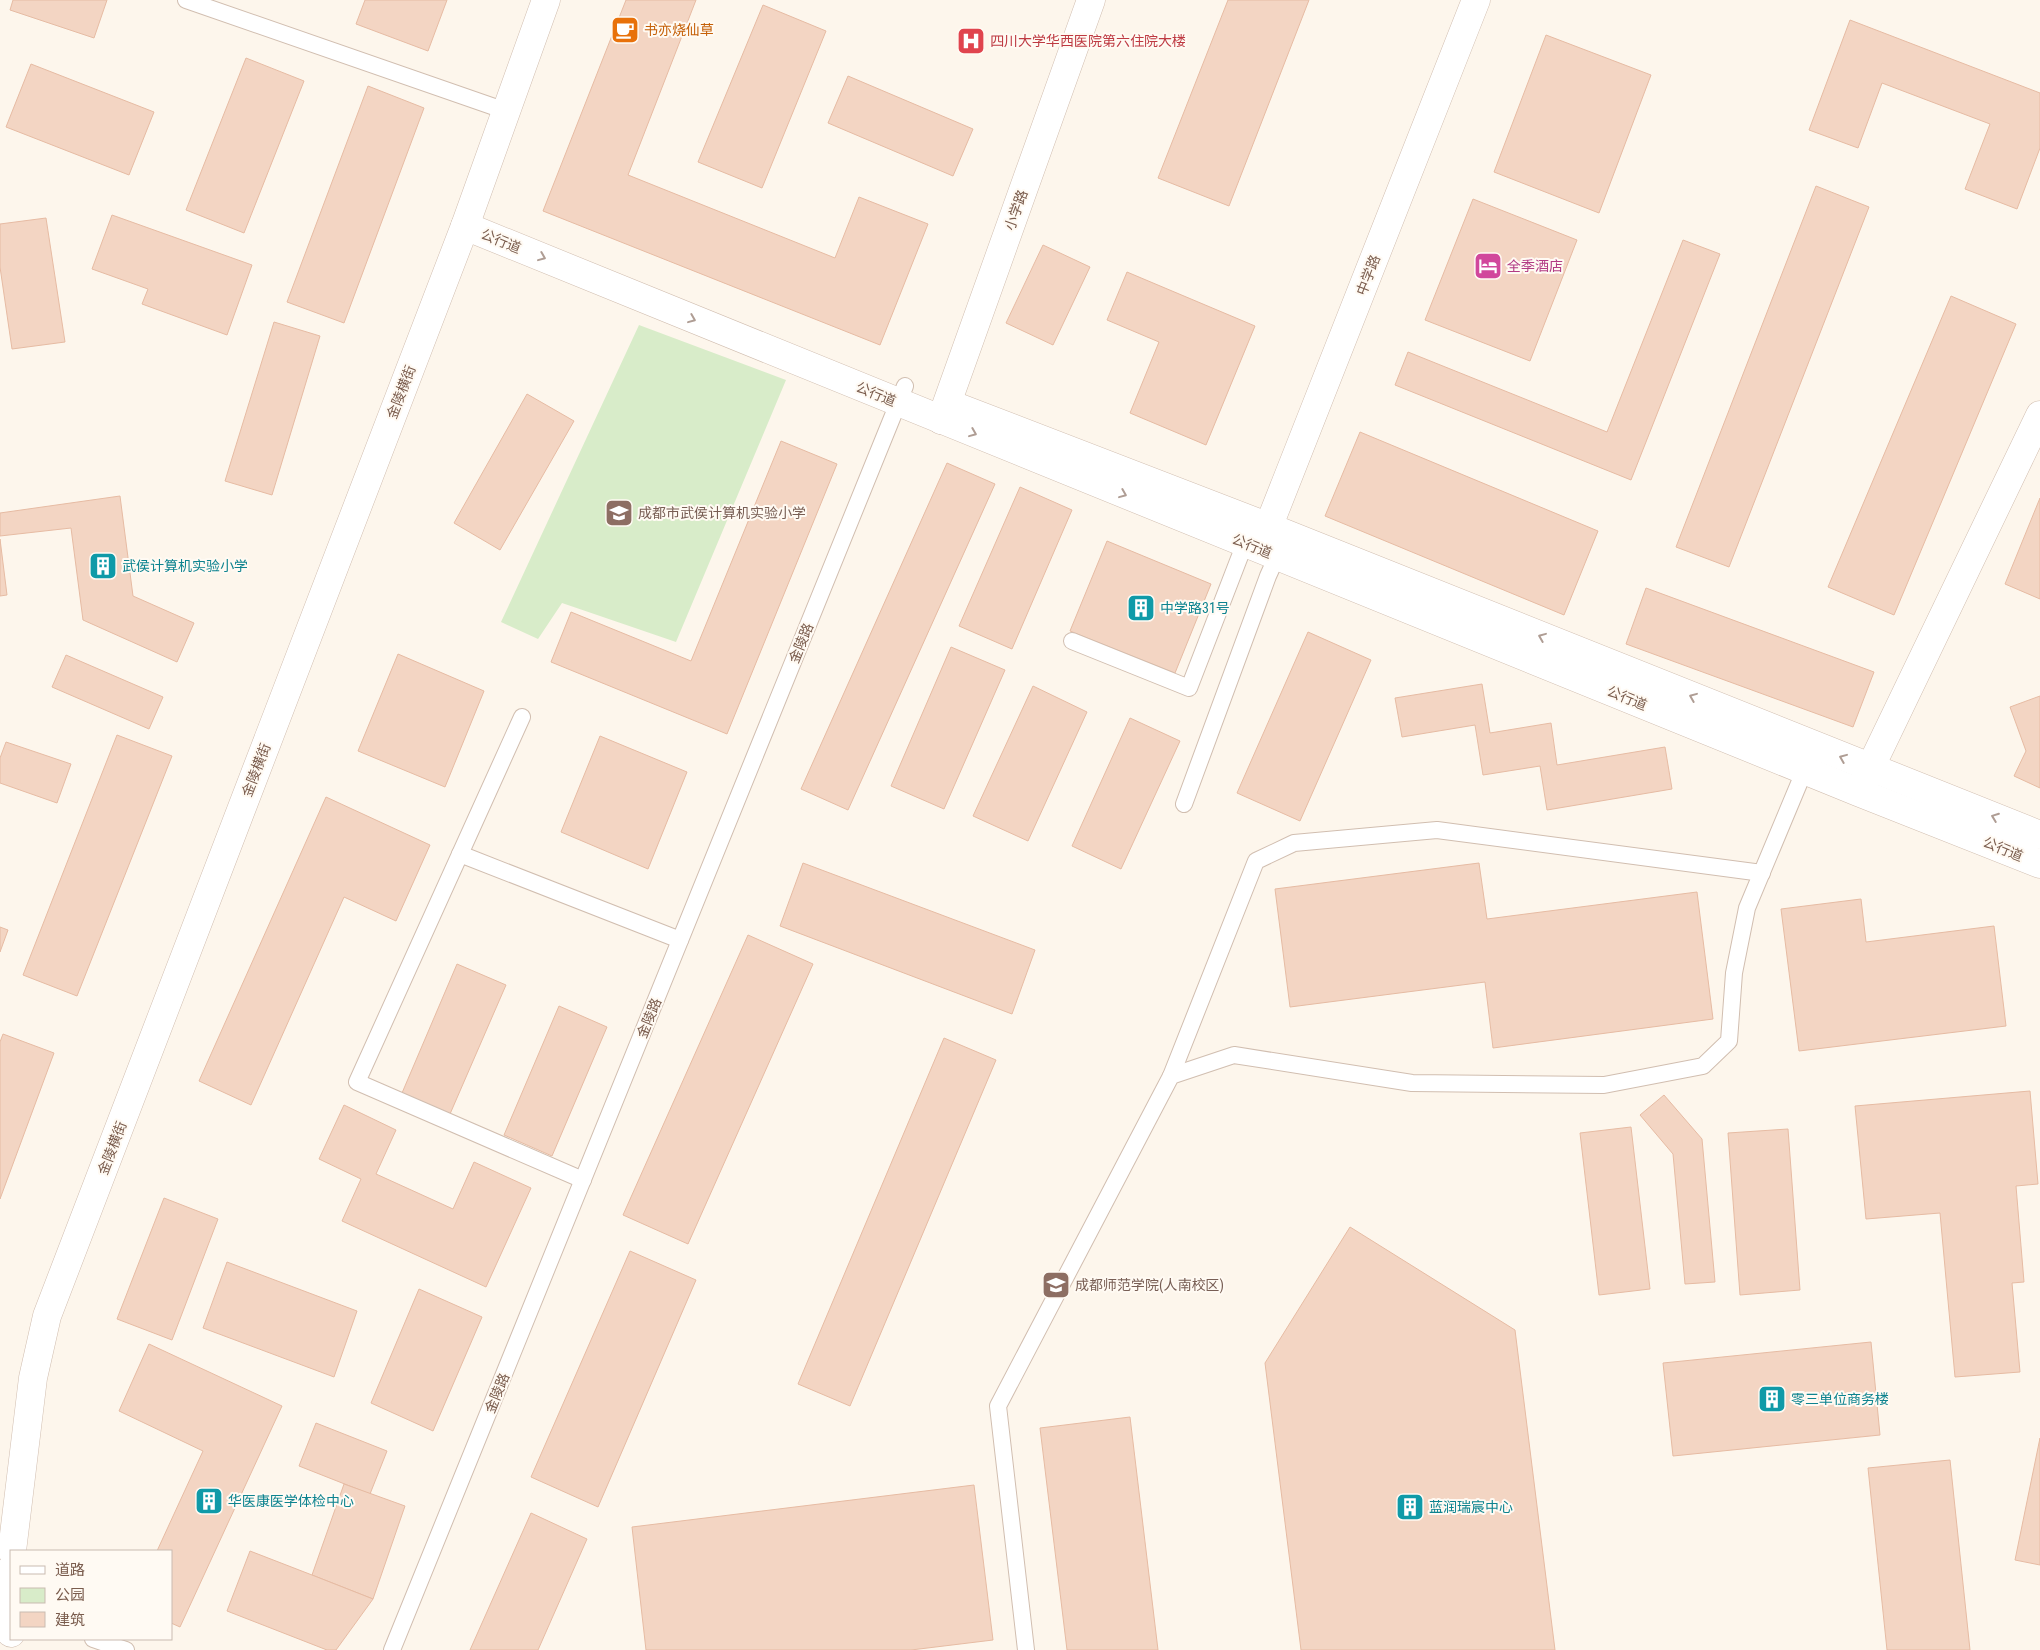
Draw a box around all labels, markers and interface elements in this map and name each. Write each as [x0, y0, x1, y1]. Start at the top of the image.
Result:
cafe icon: 书亦烧仙草 [610, 15, 640, 45]
place label: 书亦烧仙草 [644, 22, 714, 38]
hospital icon: 四川大学华西医院第六住院大楼 [956, 26, 986, 56]
place label: 四川大学华西医院第六住院大楼 [990, 33, 1186, 49]
street label: 小学路 [1001, 188, 1031, 232]
street label: 公行道 [479, 226, 523, 256]
one-way arrow [537, 251, 546, 262]
hotel icon: 全季酒店 [1473, 251, 1503, 281]
street label: 中学路 [1353, 253, 1383, 297]
place label: 全季酒店 [1507, 258, 1563, 274]
one-way arrow [688, 313, 696, 323]
street label: 金陵横街 [383, 363, 419, 421]
street label: 公行道 [854, 379, 898, 409]
one-way arrow [968, 427, 977, 437]
one-way arrow [1118, 488, 1127, 498]
school or university icon: 成都市武侯计算机实验小学 [604, 498, 634, 528]
place label: 成都市武侯计算机实验小学 [638, 505, 806, 521]
street label: 公行道 [1230, 531, 1274, 561]
building icon: 武侯计算机实验小学 [88, 551, 118, 581]
place label: 武侯计算机实验小学 [122, 558, 248, 574]
building icon: 中学路31号 [1126, 593, 1156, 623]
place label: 中学路31号 [1160, 600, 1230, 616]
street label: 金陵路 [786, 621, 816, 665]
one-way arrow [1538, 633, 1547, 643]
street label: 公行道 [1605, 683, 1649, 713]
one-way arrow [1689, 693, 1697, 703]
street label: 金陵横街 [238, 741, 274, 799]
one-way arrow [1839, 754, 1848, 764]
one-way arrow [1991, 813, 1999, 823]
street label: 公行道 [1981, 834, 2025, 864]
street label: 金陵路 [634, 996, 664, 1040]
street label: 金陵横街 [94, 1119, 130, 1177]
school or university icon: 成都师范学院(人南校区) [1041, 1270, 1071, 1300]
place label: 成都师范学院(人南校区) [1075, 1277, 1224, 1294]
street label: 金陵路 [482, 1371, 512, 1415]
building icon: 零三单位商务楼 [1757, 1384, 1787, 1414]
place label: 零三单位商务楼 [1791, 1391, 1889, 1407]
building icon: 华医康医学体检中心 [194, 1486, 224, 1516]
building icon: 蓝润瑞宸中心 [1395, 1492, 1425, 1522]
place label: 华医康医学体检中心 [228, 1493, 354, 1509]
place label: 蓝润瑞宸中心 [1429, 1499, 1513, 1515]
legend [10, 1550, 172, 1640]
text: 道路 [55, 1561, 85, 1579]
text: 公园 [55, 1586, 85, 1604]
text: 建筑 [55, 1611, 85, 1629]

